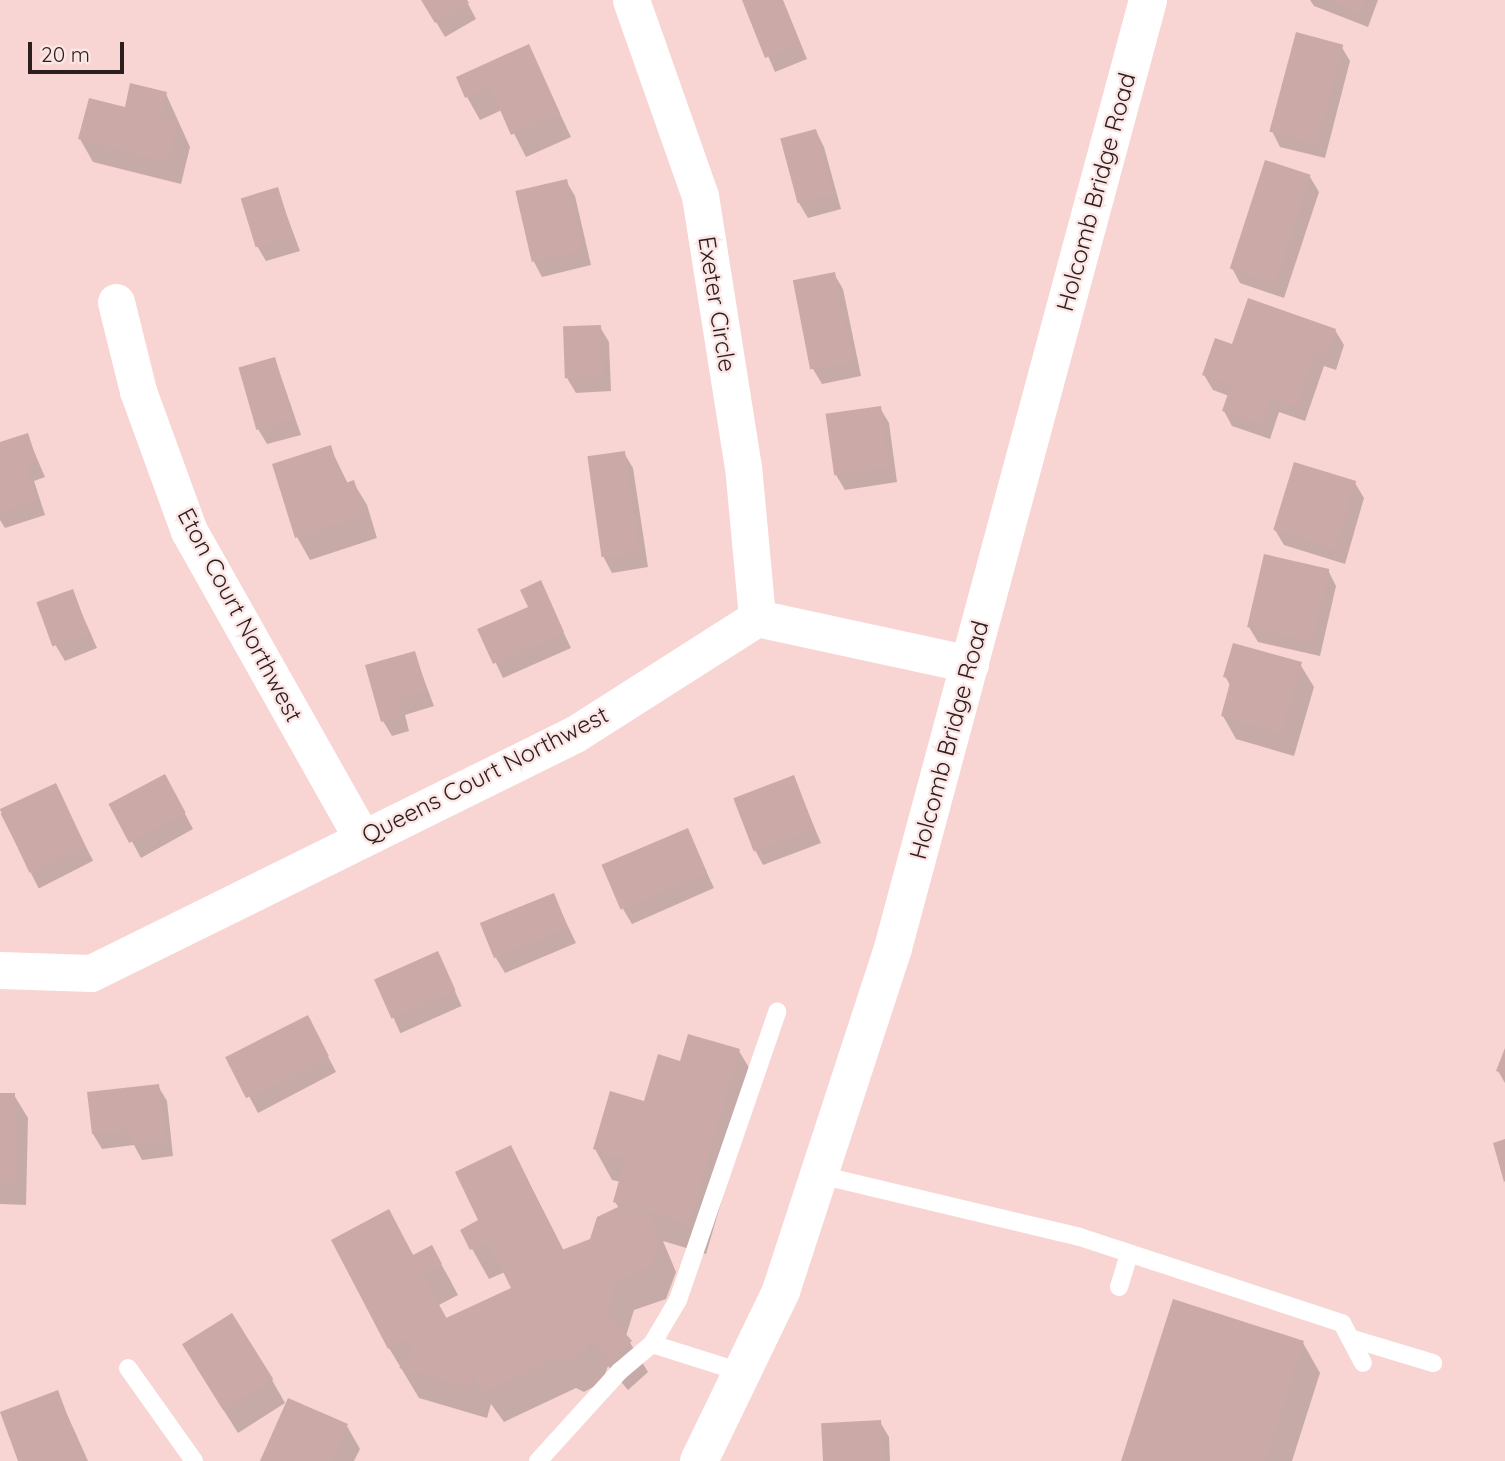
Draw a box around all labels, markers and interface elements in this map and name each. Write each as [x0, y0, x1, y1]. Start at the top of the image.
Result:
scale bar [32, 28, 128, 72]
text: 20 m [41, 41, 90, 67]
street label: Holcomb Bridge Road [1050, 70, 1142, 314]
street label: Exeter Circle [692, 234, 742, 374]
street label: Eton Court Northwest [171, 503, 309, 727]
street label: Holcomb Bridge Road [903, 618, 995, 862]
street label: Queens Court Northwest [357, 700, 613, 850]

